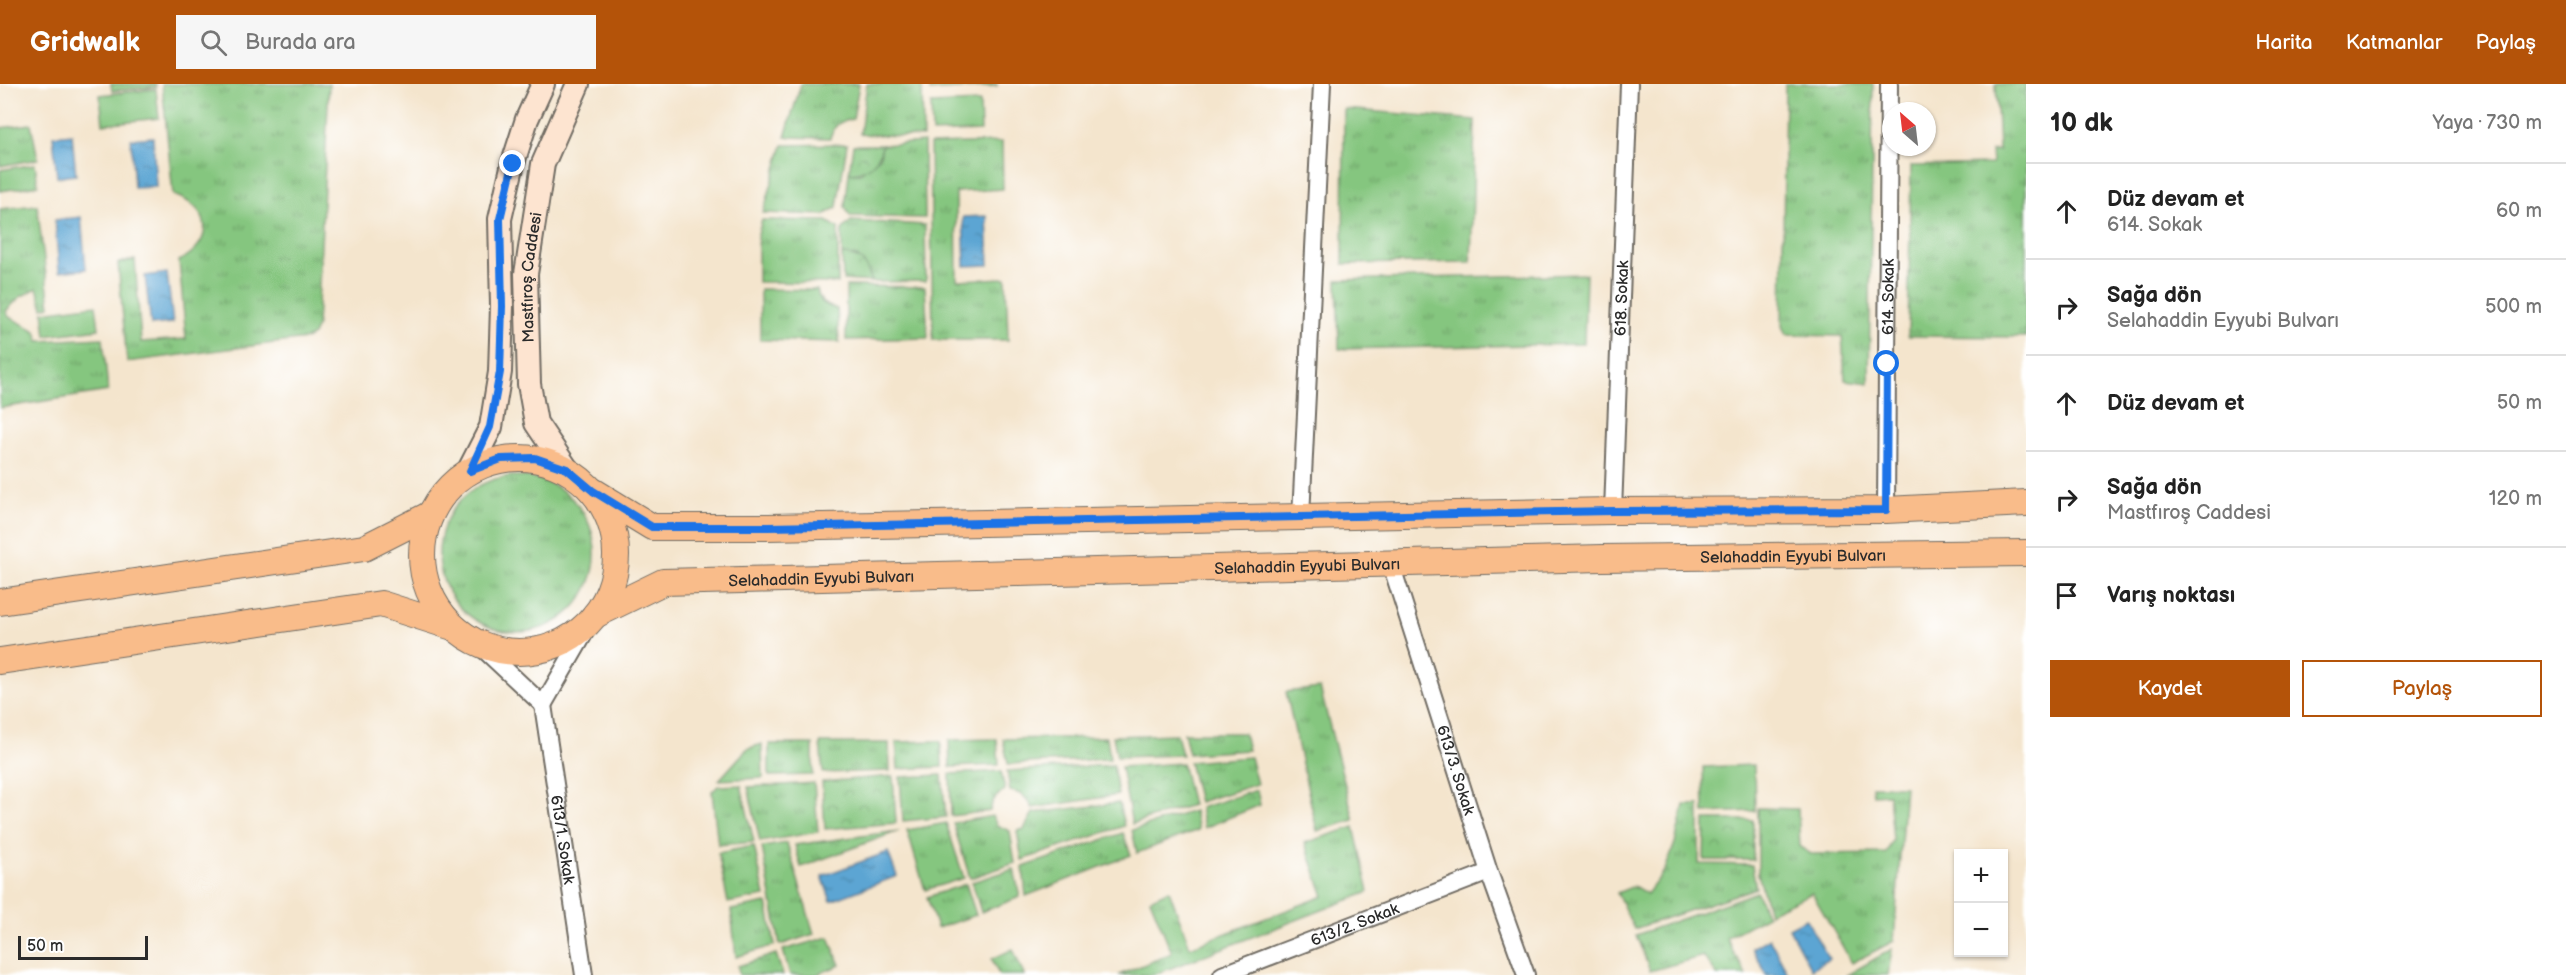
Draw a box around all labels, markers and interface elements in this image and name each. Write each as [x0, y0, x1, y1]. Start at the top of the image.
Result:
search box [176, 15, 596, 69]
text: Gridwalk [30, 26, 140, 59]
icon: search [197, 26, 230, 59]
text: Burada ara [245, 29, 356, 56]
text: Harita [2255, 30, 2313, 55]
text: Katmanlar [2346, 30, 2442, 55]
text: Paylaş [2475, 30, 2536, 55]
north arrow [1882, 102, 1936, 156]
text: 10 dk [2050, 108, 2113, 139]
text: Yaya · 730 m [2433, 111, 2542, 135]
route end [499, 150, 525, 176]
text: Düz devam et [2107, 186, 2244, 213]
icon: ahead [2050, 195, 2083, 228]
text: 60 m [2496, 199, 2542, 223]
street label: Mastfıroş Caddesi [518, 211, 546, 343]
text: 614. Sokak [2107, 213, 2202, 237]
street label: 614. Sokak [1879, 259, 1899, 335]
street label: 618. Sokak [1612, 260, 1633, 336]
text: Sağa dön [2107, 282, 2202, 309]
icon: right [2050, 291, 2083, 324]
text: 500 m [2485, 295, 2542, 319]
text: Selahaddin Eyyubi Bulvarı [2107, 309, 2339, 333]
route start [1873, 350, 1899, 376]
icon: ahead [2050, 387, 2083, 420]
text: Düz devam et [2107, 390, 2244, 417]
text: 50 m [2497, 391, 2542, 415]
text: Sağa dön [2107, 474, 2202, 501]
icon: right [2050, 483, 2083, 516]
text: 120 m [2489, 487, 2542, 511]
text: Mastfıroş Caddesi [2107, 501, 2271, 525]
street label: Selahaddin Eyyubi Bulvarı [1700, 547, 1886, 568]
street label: Selahaddin Eyyubi Bulvarı [1214, 555, 1400, 579]
street label: Selahaddin Eyyubi Bulvarı [728, 568, 915, 591]
icon: arrive [2050, 579, 2083, 612]
text: Varış noktası [2107, 582, 2235, 609]
button: Kaydet [2050, 660, 2290, 717]
button: Paylaş [2302, 660, 2542, 717]
street label: 613/3. Sokak [1432, 723, 1478, 818]
street label: 613/1. Sokak [546, 794, 578, 886]
map controls [1954, 849, 2008, 957]
button: + [1954, 849, 2008, 903]
street label: 613/2. Sokak [1308, 900, 1402, 951]
button: − [1954, 903, 2008, 957]
scale bar [18, 933, 148, 960]
text: 50 m [27, 937, 63, 956]

